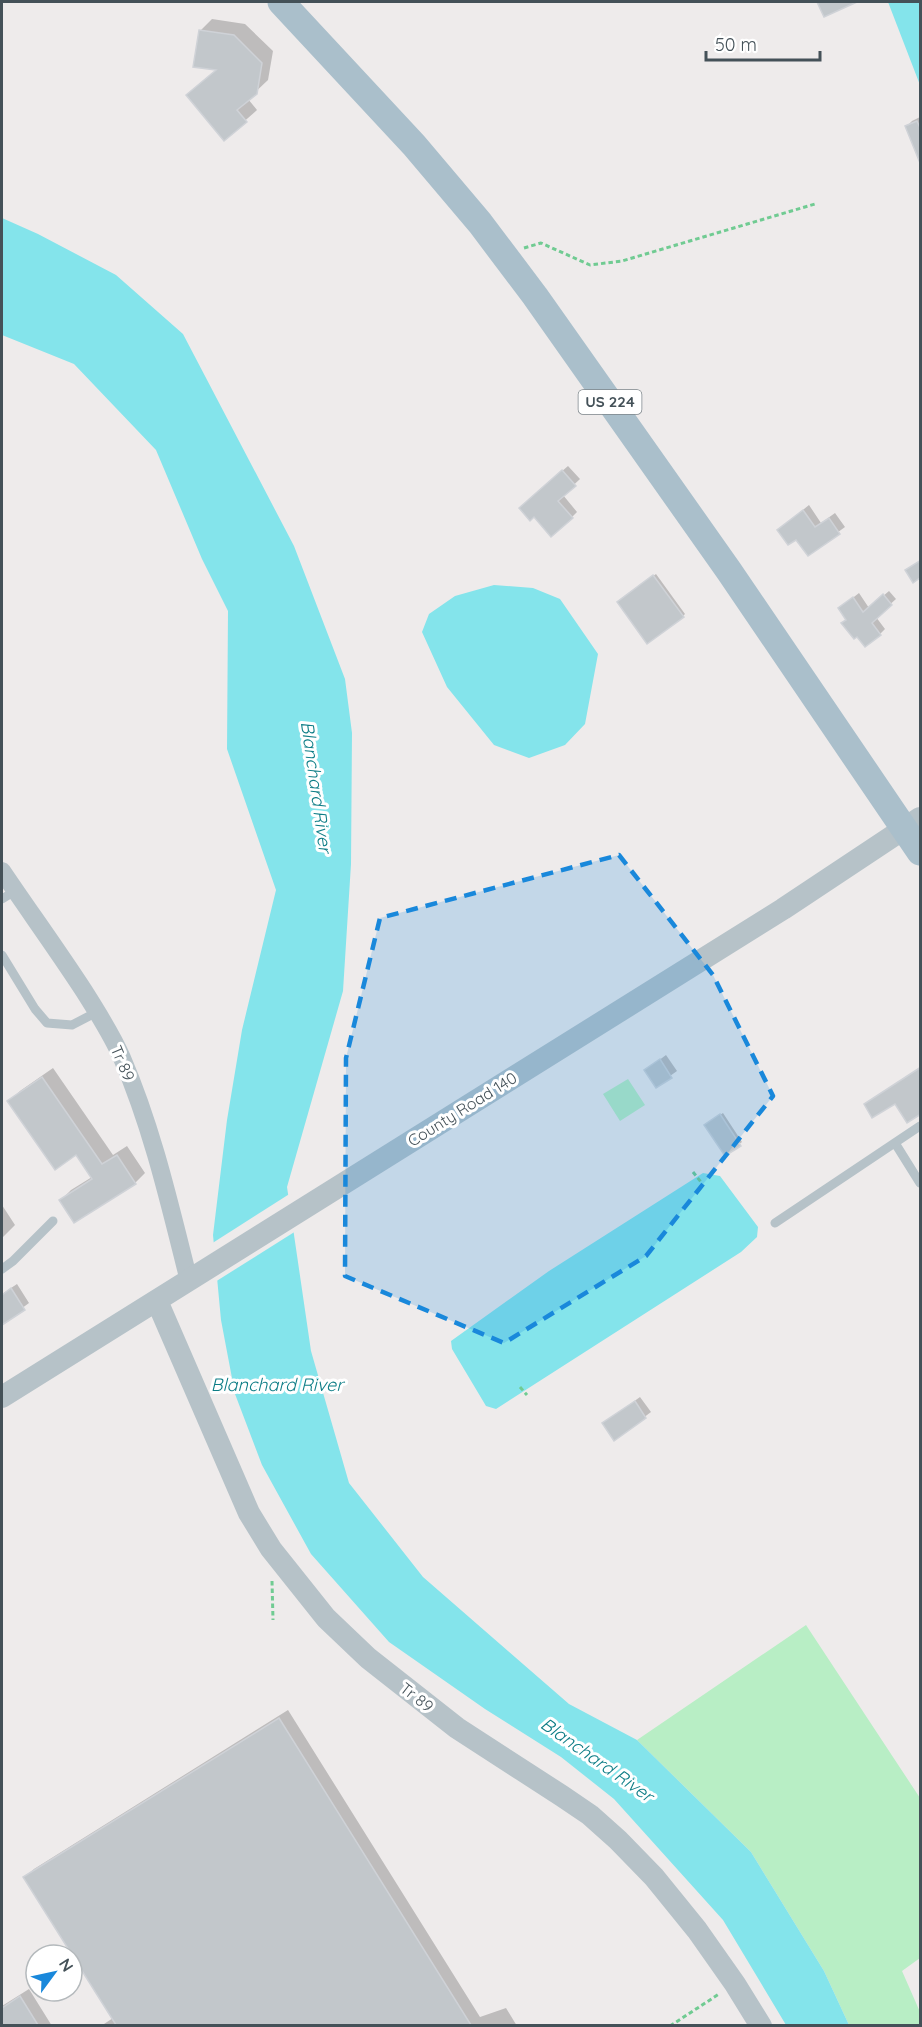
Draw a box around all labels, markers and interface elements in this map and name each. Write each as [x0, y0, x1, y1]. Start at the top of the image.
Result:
scale bar [706, 24, 820, 62]
text: 50 m [715, 33, 757, 56]
road number: US 224 [578, 390, 642, 414]
water label: Blanchard River [296, 720, 337, 856]
street label: Tr 89 [107, 1042, 139, 1084]
street label: County Road 140 [404, 1067, 520, 1151]
water label: Blanchard River [211, 1373, 345, 1396]
street label: Tr 89 [396, 1678, 438, 1716]
water label: Blanchard River [536, 1712, 660, 1808]
north arrow [24, 1943, 84, 2003]
text: N [55, 1954, 78, 1975]

